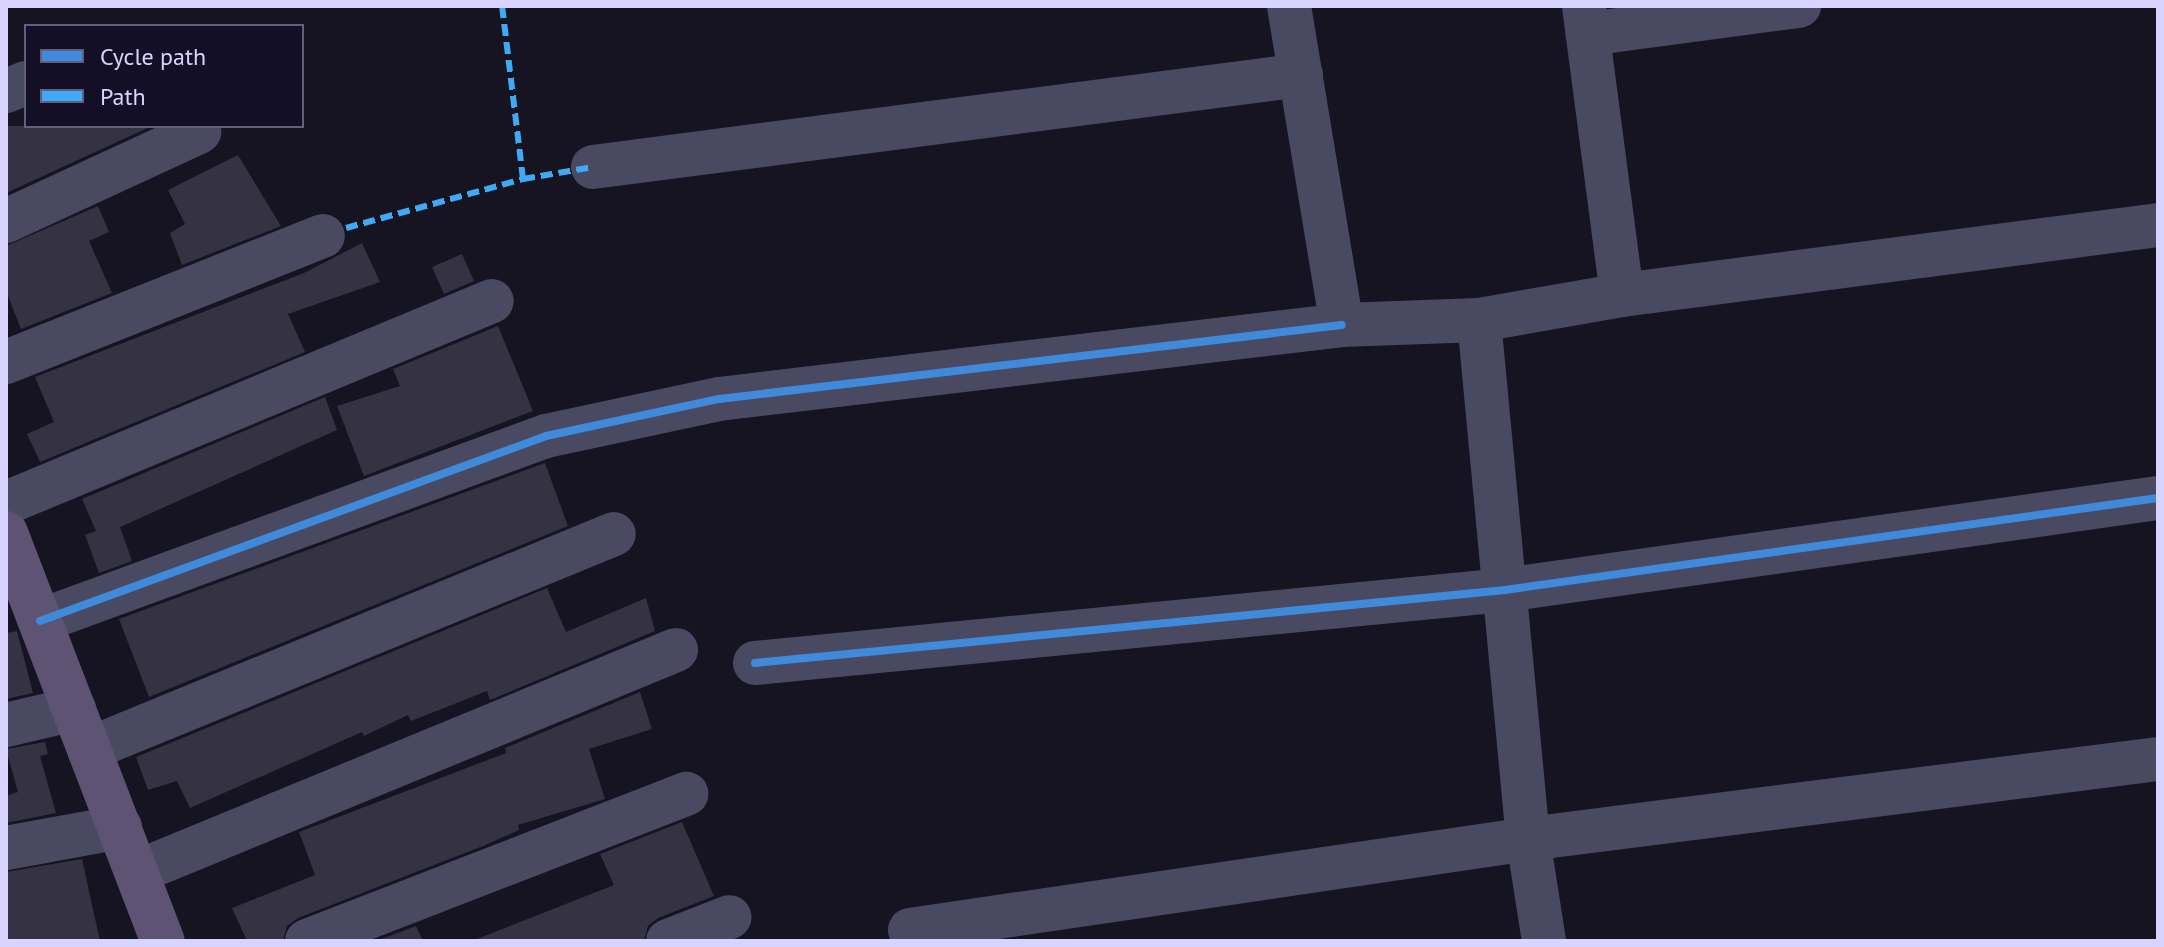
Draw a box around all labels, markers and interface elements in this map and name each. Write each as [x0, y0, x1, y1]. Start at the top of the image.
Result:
legend [24, 24, 304, 128]
text: Cycle path [100, 41, 206, 72]
text: Path [100, 81, 146, 112]

